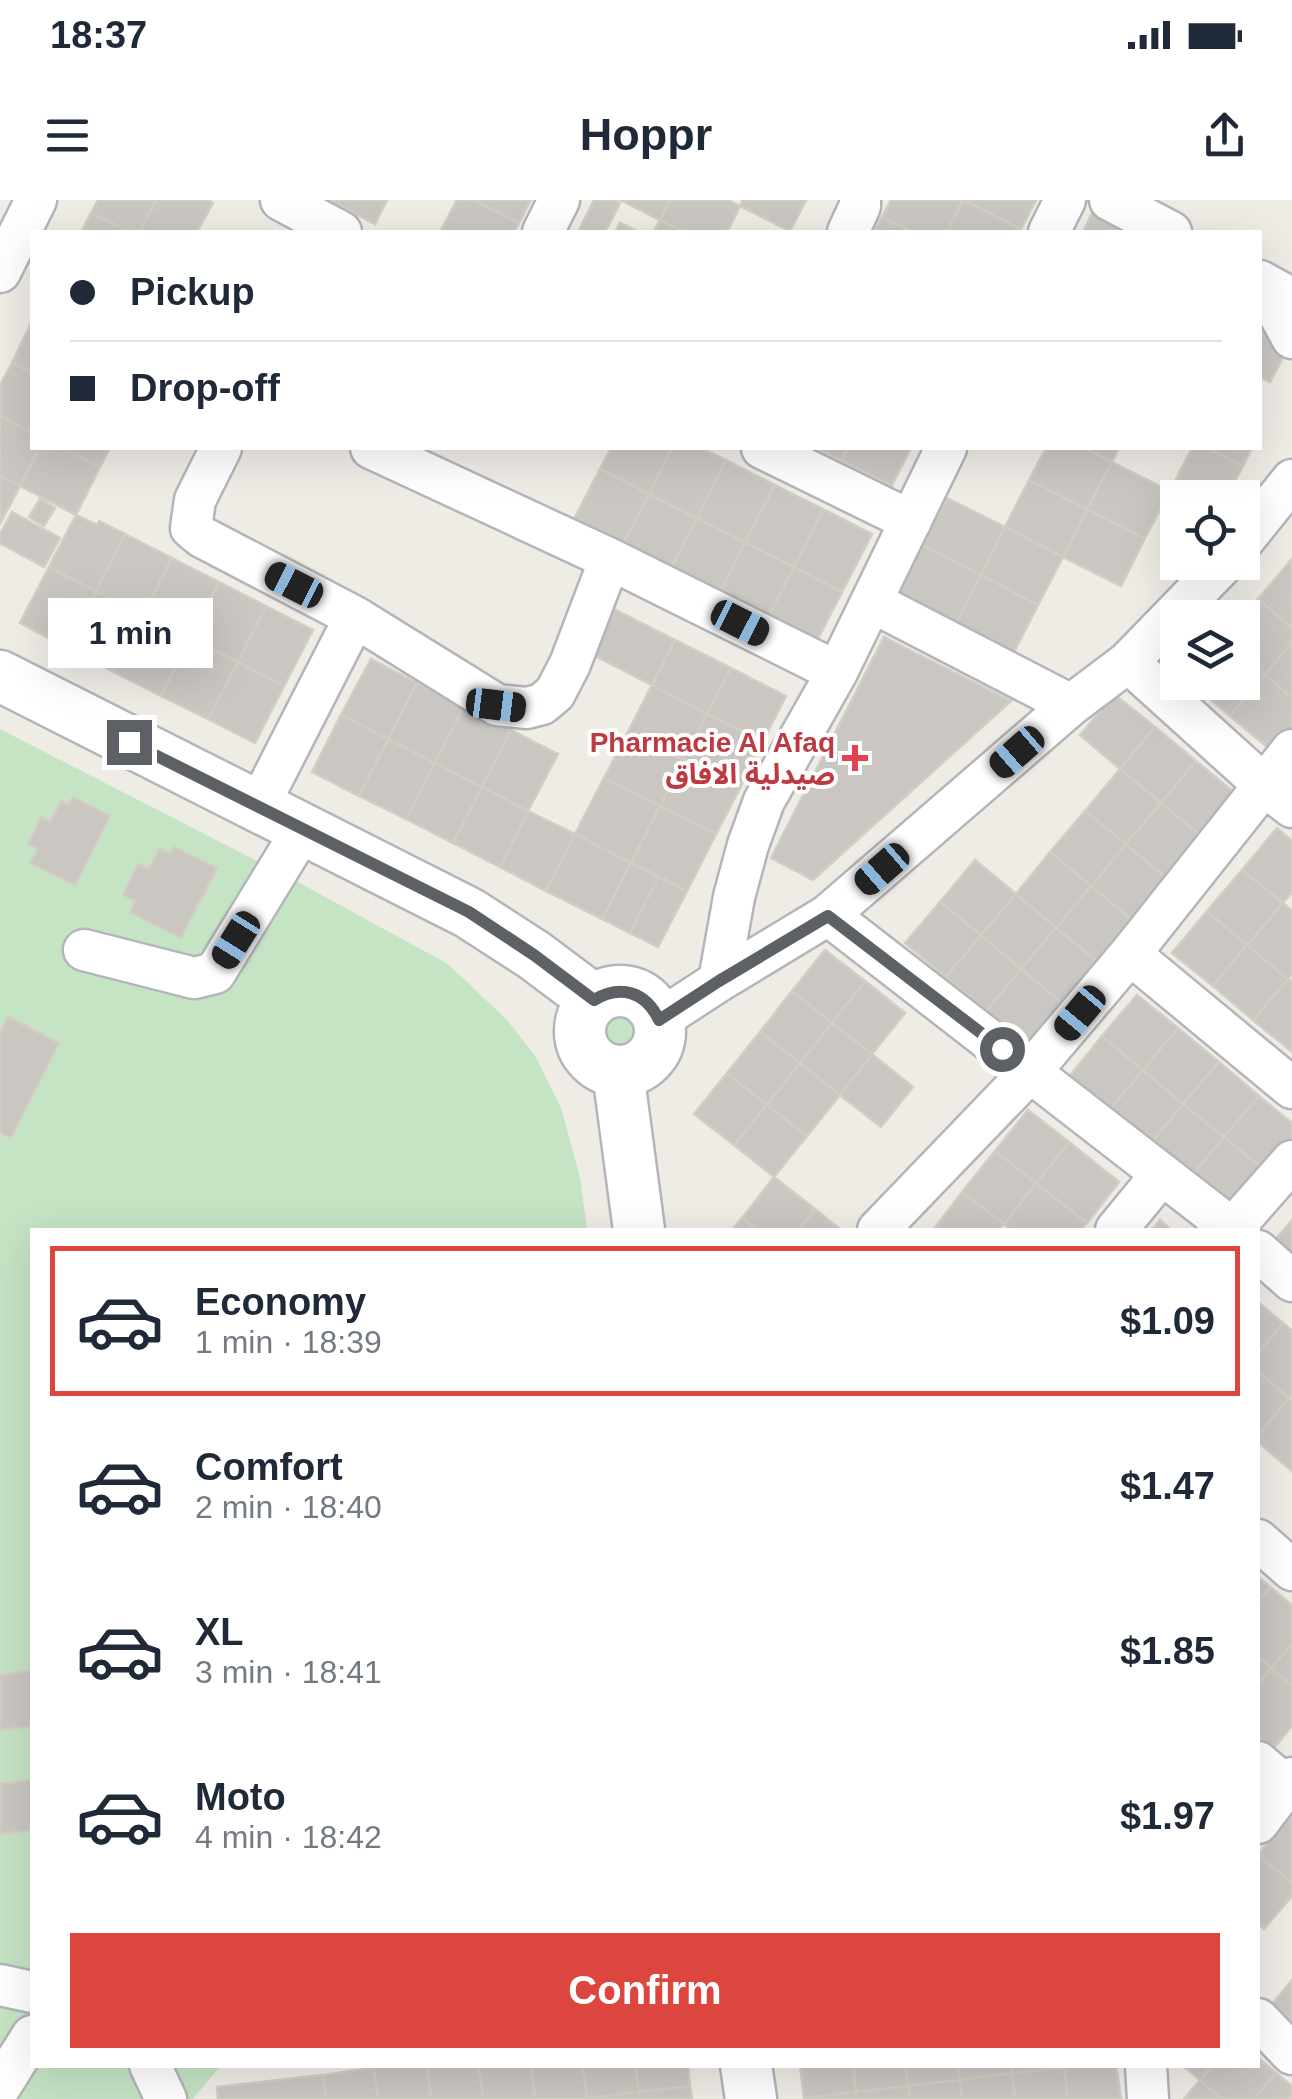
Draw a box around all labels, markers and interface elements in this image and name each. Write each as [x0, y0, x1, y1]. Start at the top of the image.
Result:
text: 18:37 [50, 14, 147, 56]
icon: menu [40, 108, 95, 163]
icon: share [1197, 108, 1252, 163]
text: Hoppr [580, 109, 712, 160]
text: Pickup [130, 271, 255, 313]
text: Drop-off [130, 367, 280, 409]
map controls [1160, 480, 1260, 700]
button: locate [1160, 480, 1260, 580]
car [260, 558, 328, 612]
car [706, 596, 774, 650]
callout: 1 min [46, 597, 212, 667]
button: layers [1160, 600, 1260, 700]
text: 1 min [89, 615, 172, 651]
car [464, 686, 528, 724]
route end [107, 720, 152, 765]
car [985, 721, 1049, 783]
place label: Pharmacie Al Afaq صيدلية الافاق [590, 727, 835, 790]
marker: Pharmacie Al Afaq صيدلية الافاق [844, 747, 866, 769]
car [850, 838, 914, 900]
car [207, 907, 265, 973]
car [1049, 980, 1111, 1046]
route start [980, 1027, 1025, 1072]
icon: car [75, 1276, 165, 1366]
text: Economy [195, 1281, 366, 1323]
text: $1.09 [1120, 1300, 1215, 1342]
text: 1 min · 18:39 [195, 1324, 382, 1360]
icon: car [75, 1441, 165, 1531]
text: Comfort [195, 1446, 343, 1488]
text: $1.47 [1120, 1465, 1215, 1507]
text: 2 min · 18:40 [195, 1489, 382, 1525]
icon: car [75, 1606, 165, 1696]
text: XL [195, 1611, 244, 1653]
text: $1.85 [1120, 1630, 1215, 1672]
text: 3 min · 18:41 [195, 1654, 382, 1690]
icon: car [75, 1771, 165, 1861]
text: Moto [195, 1776, 286, 1818]
text: $1.97 [1120, 1795, 1215, 1837]
text: 4 min · 18:42 [195, 1819, 382, 1855]
button: Confirm [70, 1933, 1220, 2048]

